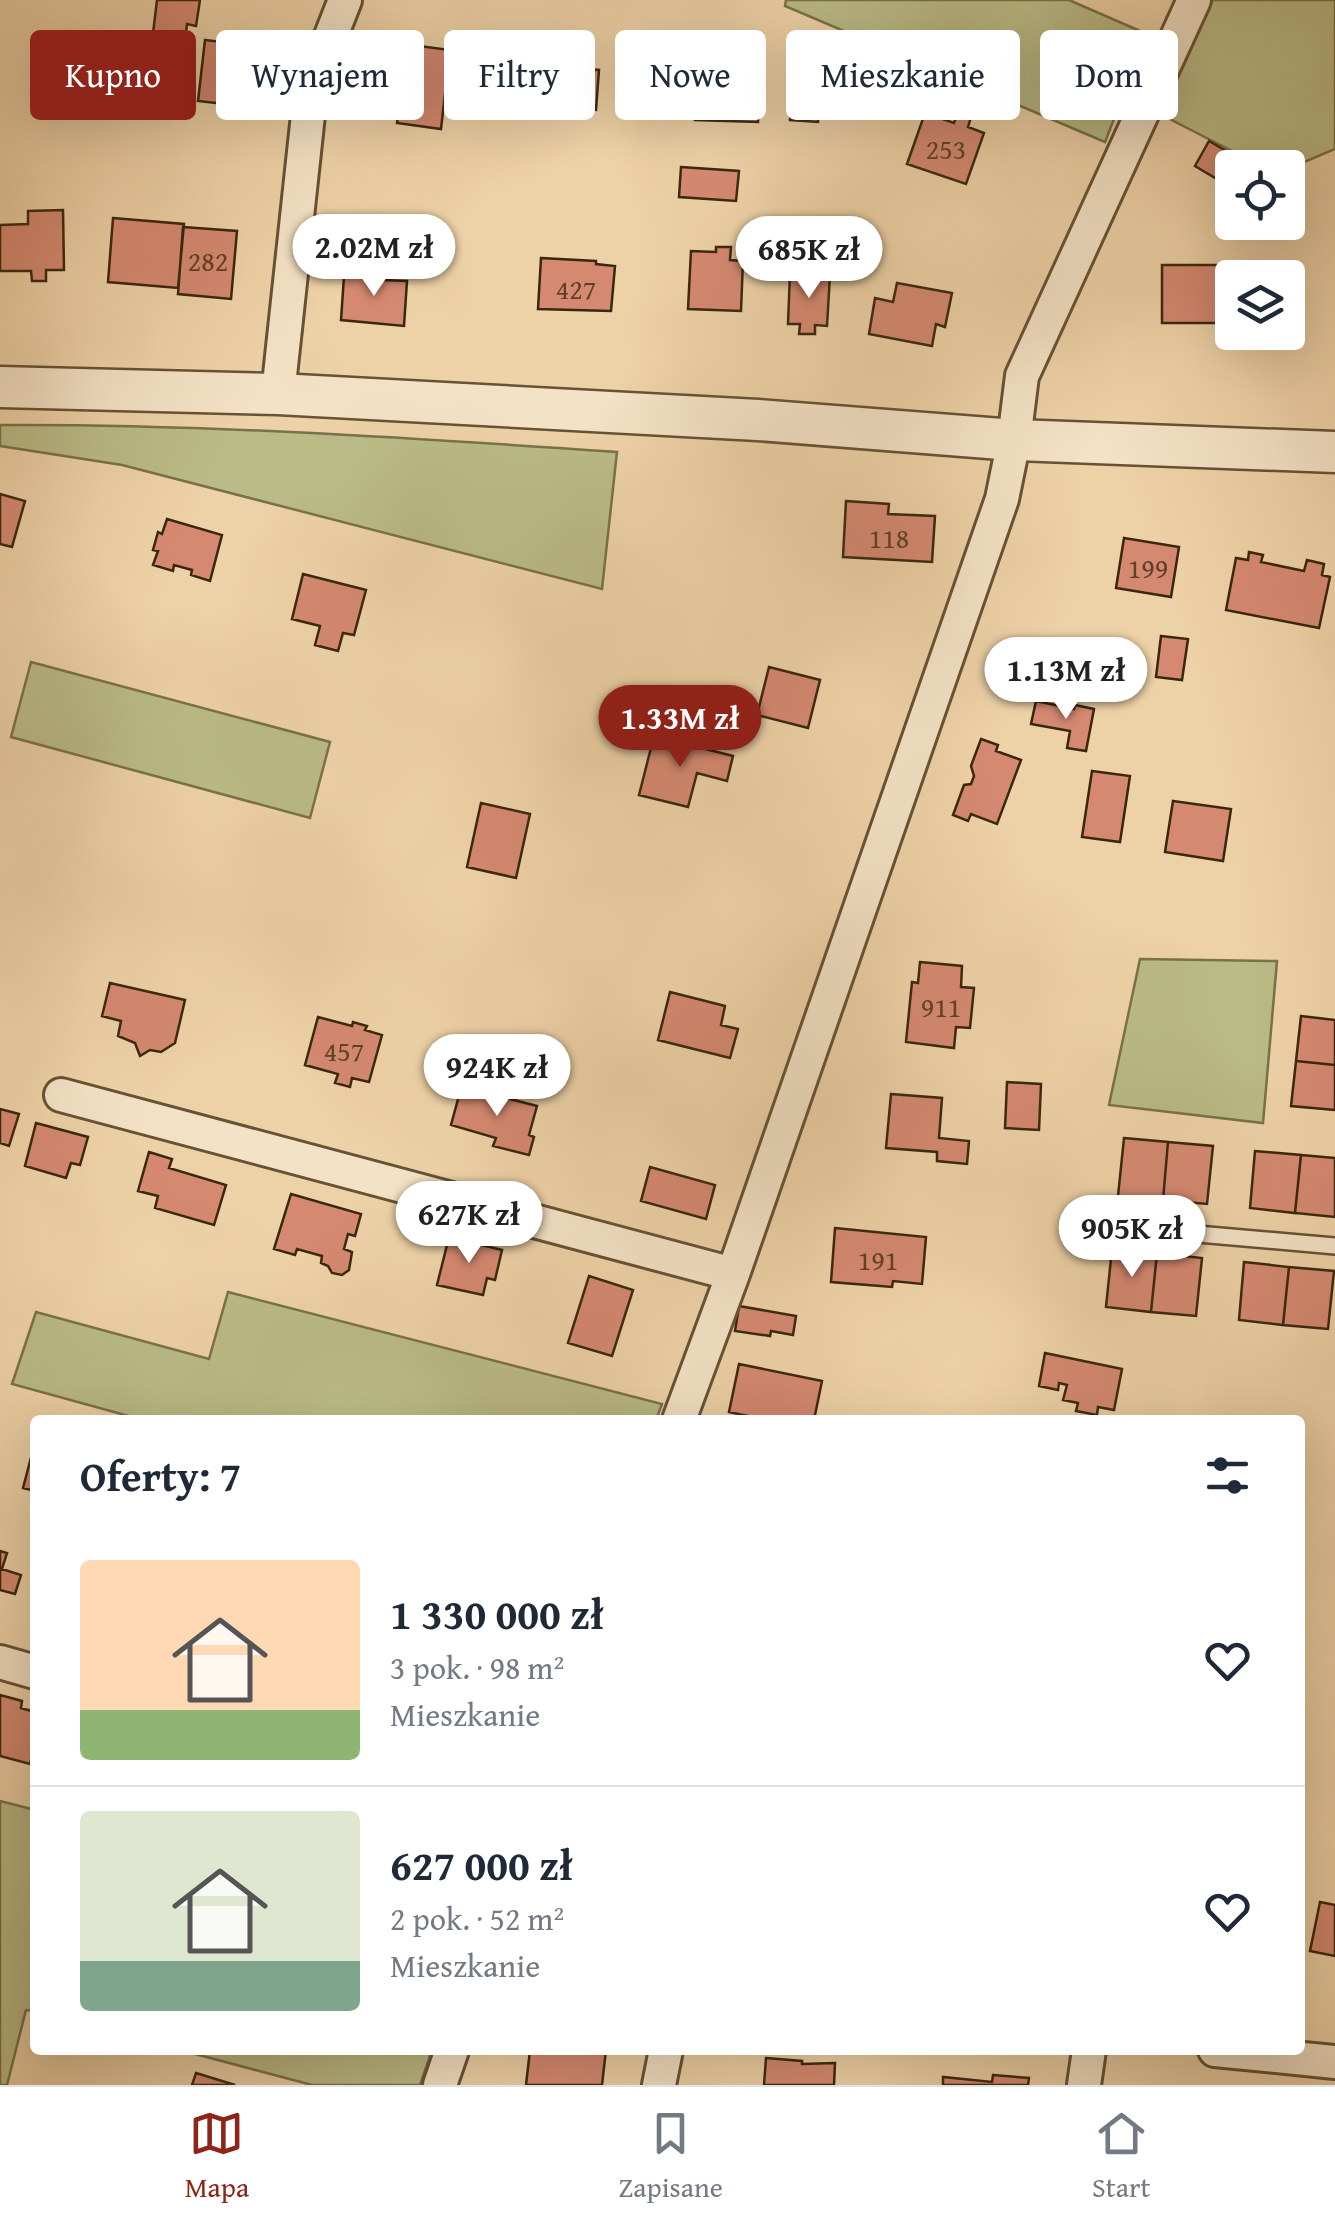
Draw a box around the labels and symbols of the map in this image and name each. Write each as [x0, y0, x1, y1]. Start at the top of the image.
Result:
house number: 253 [926, 128, 966, 169]
pin: 2.02M zł [271, 214, 477, 299]
pin: 685K zł [717, 216, 901, 301]
house number: 282 [188, 240, 228, 281]
house number: 427 [556, 268, 596, 309]
house number: 118 [869, 517, 909, 558]
house number: 199 [1128, 547, 1168, 588]
pin: 1.13M zł [963, 637, 1169, 722]
pin: 1.33M zł [577, 685, 783, 770]
house number: 911 [921, 986, 961, 1027]
house number: 457 [324, 1030, 364, 1071]
pin: 924K zł [405, 1034, 589, 1119]
pin: 627K zł [377, 1181, 561, 1266]
pin: 905K zł [1040, 1195, 1224, 1280]
house number: 191 [858, 1239, 898, 1280]

